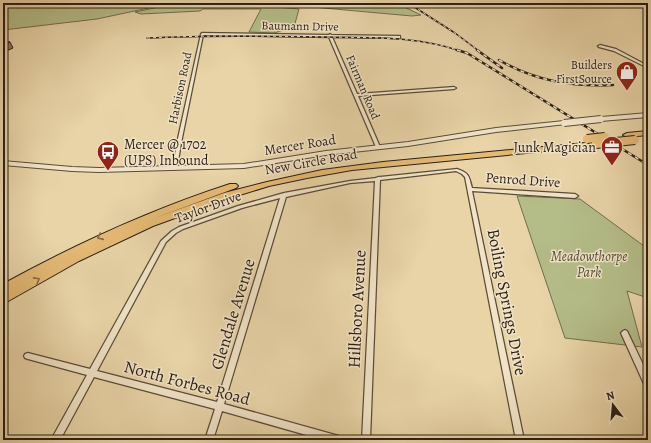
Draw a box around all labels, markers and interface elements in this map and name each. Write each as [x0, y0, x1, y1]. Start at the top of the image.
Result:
street label: Baumann Drive [261, 17, 339, 35]
street label: Harbison Road [165, 50, 196, 125]
street label: Fairman Road [342, 52, 384, 122]
place label: Builders FirstSource [556, 57, 612, 87]
shop icon: Builders FirstSource [614, 59, 640, 92]
street label: Mercer Road [263, 130, 338, 160]
office icon: Junk Magician [599, 134, 625, 167]
place label: Mercer @ 1702 (UPS) Inbound [124, 135, 209, 170]
place label: Junk Magician [514, 138, 596, 157]
bus stop icon: Mercer @ 1702 (UPS) Inbound [95, 139, 121, 172]
street label: New Circle Road [263, 144, 359, 180]
street label: Penrod Drive [485, 168, 561, 192]
street label: Taylor Drive [172, 186, 244, 228]
street label: Boiling Springs Drive [482, 227, 532, 377]
one-way arrow [96, 233, 103, 241]
park label: Meadowthorpe Park [551, 247, 627, 282]
street label: Hillsboro Avenue [342, 249, 372, 369]
street label: Glendale Avenue [205, 256, 261, 372]
one-way arrow [32, 277, 40, 284]
street label: North Forbes Road [121, 355, 253, 411]
north arrow [593, 385, 633, 425]
text: N [604, 388, 616, 404]

